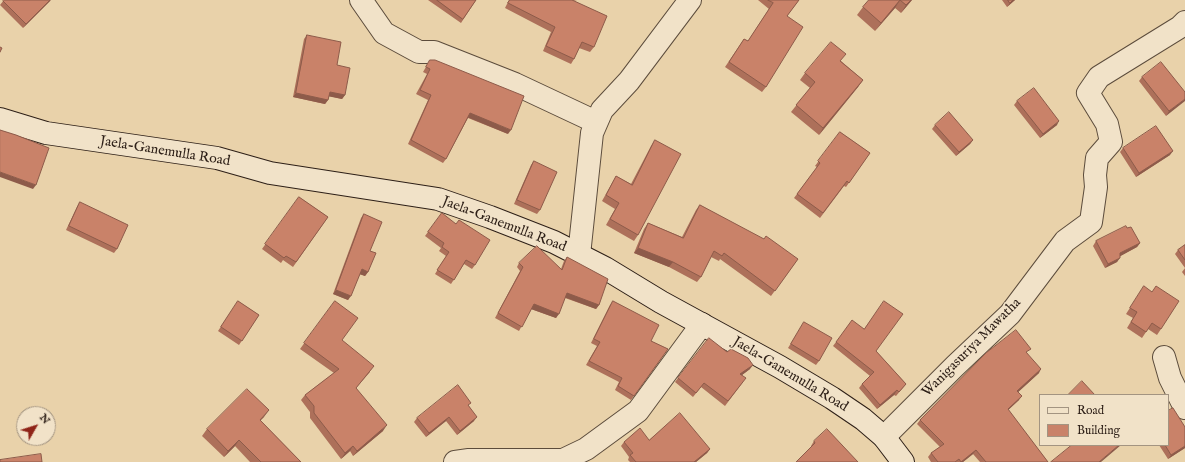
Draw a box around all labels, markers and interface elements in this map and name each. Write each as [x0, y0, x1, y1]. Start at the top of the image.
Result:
street label: Jaela-Ganemulla Road [99, 133, 231, 171]
street label: Jaela-Ganemulla Road [440, 194, 568, 256]
street label: Wanigasuriya Mawatha [919, 295, 1025, 401]
street label: Jaela-Ganemulla Road [729, 334, 851, 416]
legend [1039, 394, 1169, 446]
text: Road [1077, 403, 1104, 418]
north arrow [16, 406, 56, 446]
text: N [36, 411, 53, 427]
text: Building [1077, 423, 1120, 438]

